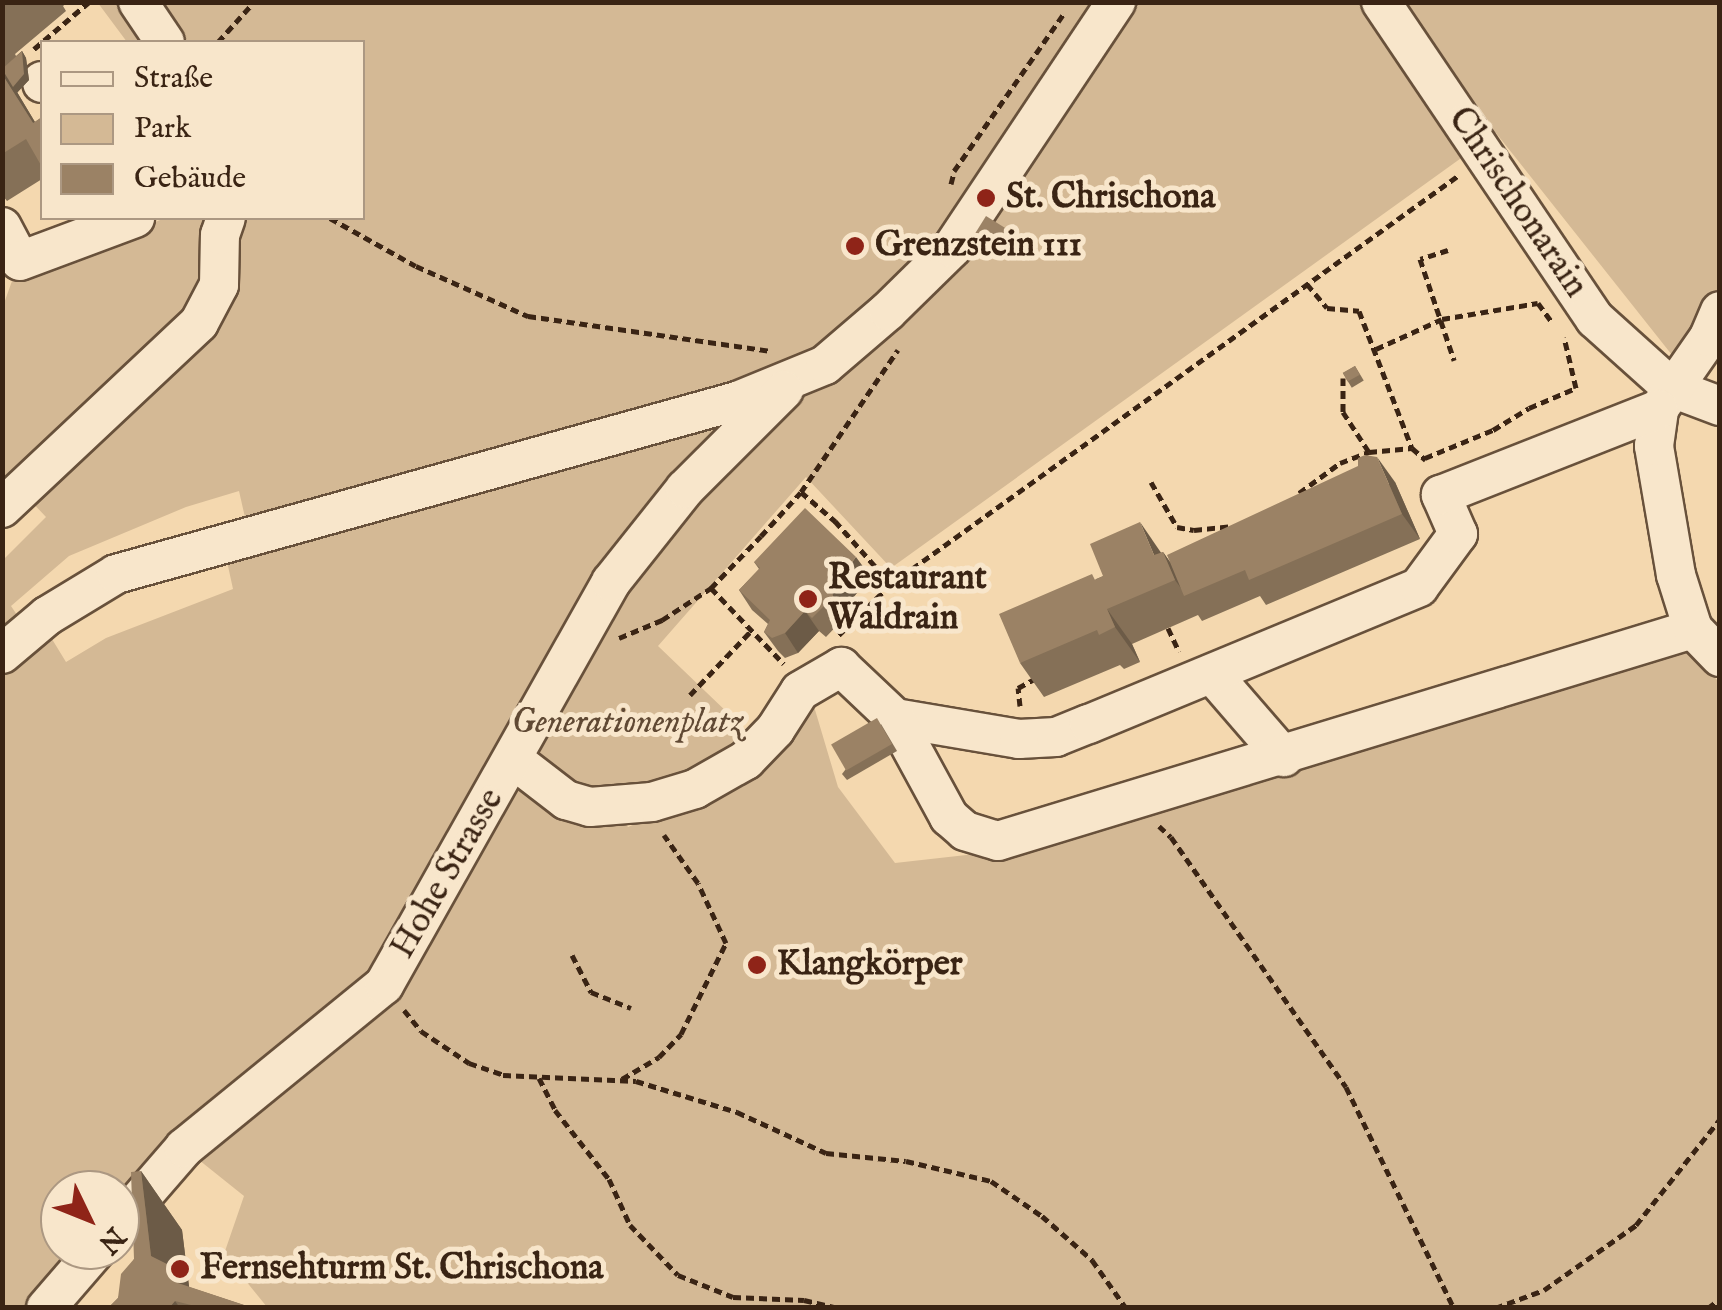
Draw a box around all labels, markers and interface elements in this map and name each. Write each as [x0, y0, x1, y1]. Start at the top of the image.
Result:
legend [40, 40, 365, 220]
text: Straße [134, 60, 213, 98]
street label: Chrischonarain [1438, 100, 1596, 306]
text: Park [134, 110, 191, 148]
text: Gebäude [134, 160, 246, 198]
place label: St. Chrischona [1006, 177, 1215, 219]
marker: St. Chrischona [975, 187, 997, 209]
place label: Grenzstein 111 [875, 225, 1082, 267]
marker: Grenzstein 111 [844, 235, 866, 257]
place label: Restaurant Waldrain [828, 558, 987, 640]
marker: Restaurant Waldrain [797, 588, 819, 610]
park label: Generationenplatz [511, 702, 743, 744]
street label: Hohe Strasse [383, 782, 513, 966]
place label: Klangkörper [777, 944, 963, 986]
marker: Klangkörper [746, 954, 768, 976]
north arrow [40, 1170, 140, 1270]
text: N [90, 1219, 132, 1260]
place label: Fernsehturm St. Chrischona [200, 1248, 603, 1290]
marker: Fernsehturm St. Chrischona [169, 1258, 191, 1280]

